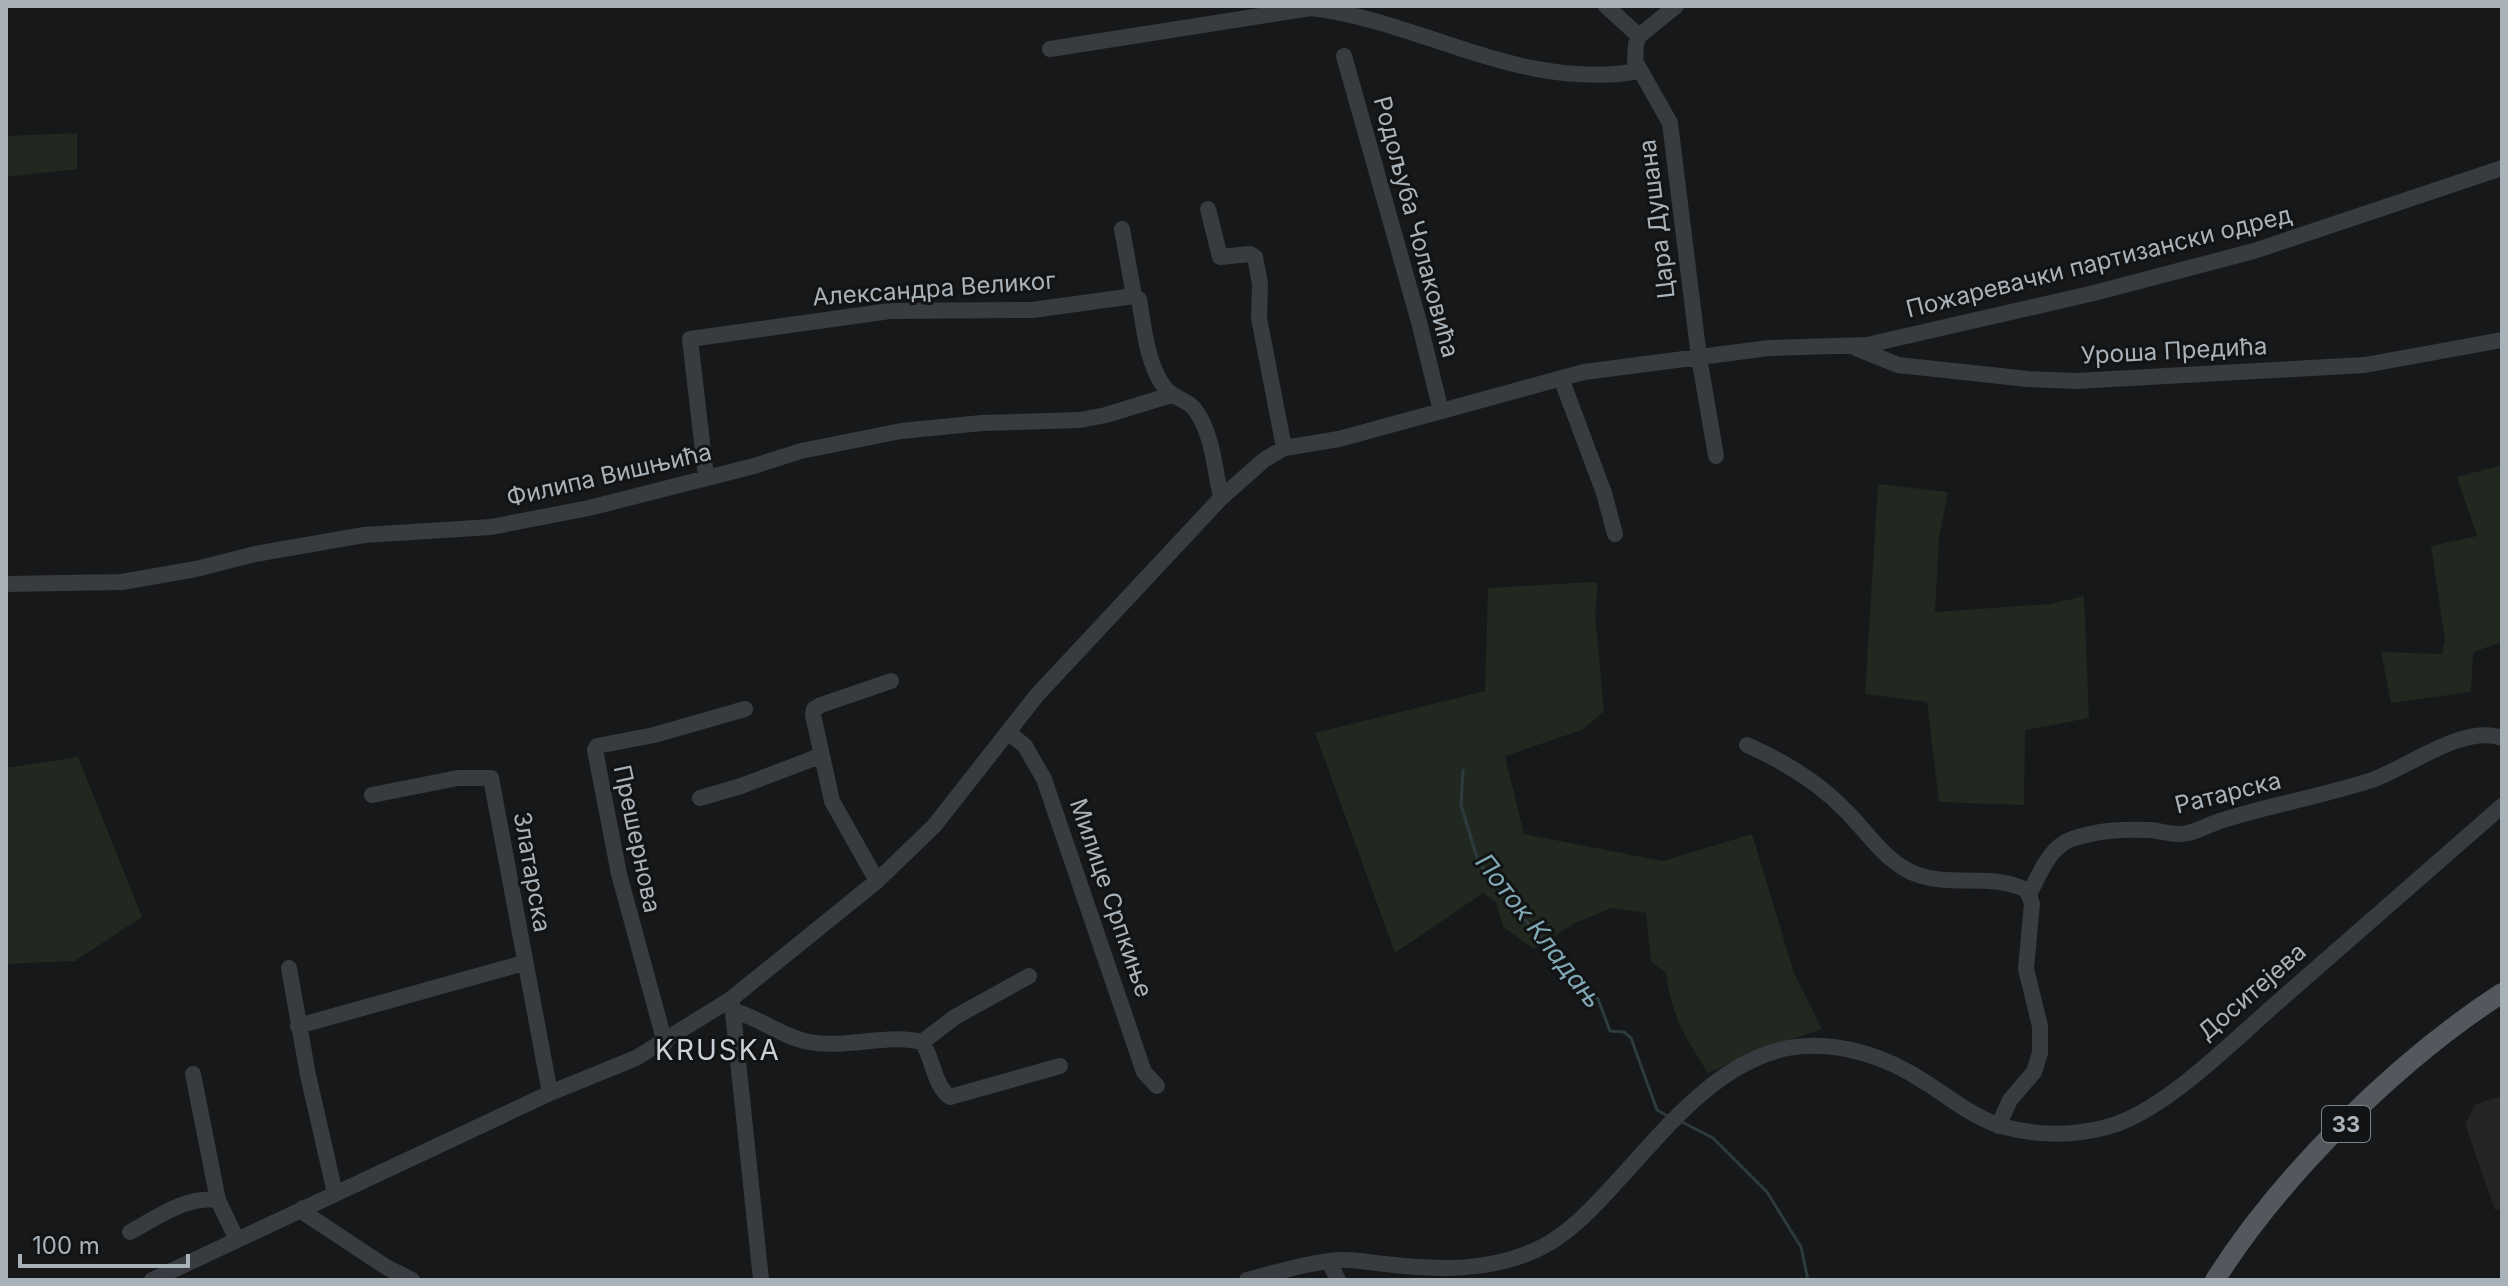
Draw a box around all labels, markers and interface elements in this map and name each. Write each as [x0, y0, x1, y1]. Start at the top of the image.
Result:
street label: Родољуба Чолаковића [1368, 93, 1465, 361]
street label: Цара Душана [1632, 138, 1681, 300]
street label: Пожаревачки партизански одред [1903, 199, 2295, 324]
street label: Александра Великог [811, 266, 1057, 311]
street label: Уроша Предића [2080, 331, 2268, 370]
street label: Филипа Вишњића [504, 437, 714, 512]
street label: Прешернова [608, 762, 667, 916]
street label: Ратарска [2172, 765, 2284, 820]
street label: Милице Српкиње [1064, 795, 1159, 1001]
street label: Златарска [508, 809, 557, 934]
water label: Поток Кладањ [1469, 847, 1609, 1014]
street label: Доситејева [2192, 937, 2312, 1046]
district label: KRUSKA [655, 1033, 781, 1067]
road number: 33 [2322, 1106, 2370, 1142]
scale bar [20, 1218, 188, 1268]
text: 100 m [32, 1231, 100, 1260]

